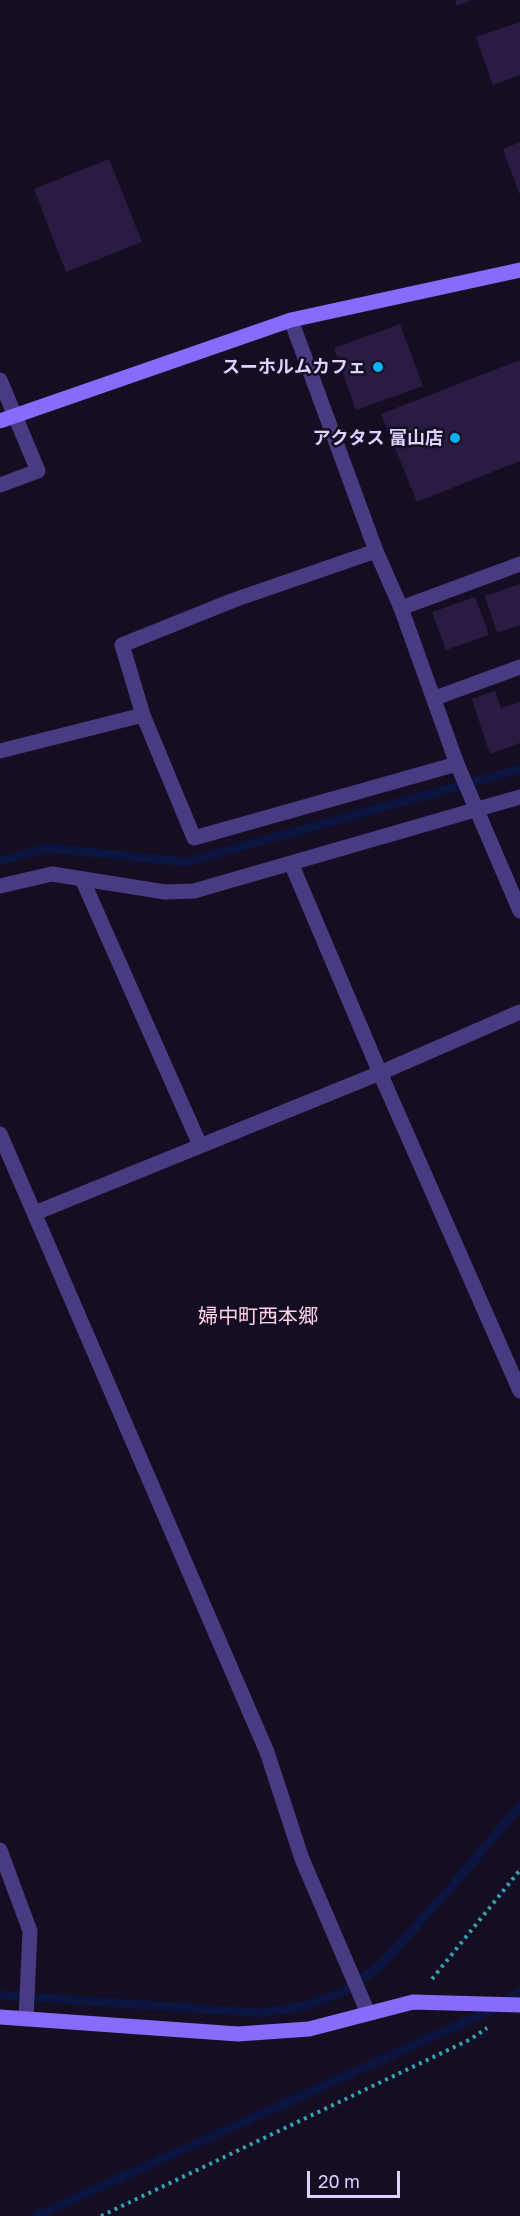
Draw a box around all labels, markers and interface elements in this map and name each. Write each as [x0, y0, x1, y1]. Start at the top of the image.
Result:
place label: スーホルムカフェ [222, 356, 366, 378]
marker: スーホルムカフェ [371, 360, 385, 374]
place label: アクタス 富山店 [313, 427, 443, 449]
marker: アクタス 富山店 [448, 431, 462, 445]
district label: 婦中町西本郷 [198, 1305, 318, 1329]
scale bar [310, 2159, 403, 2197]
text: 20 m [318, 2170, 360, 2192]

